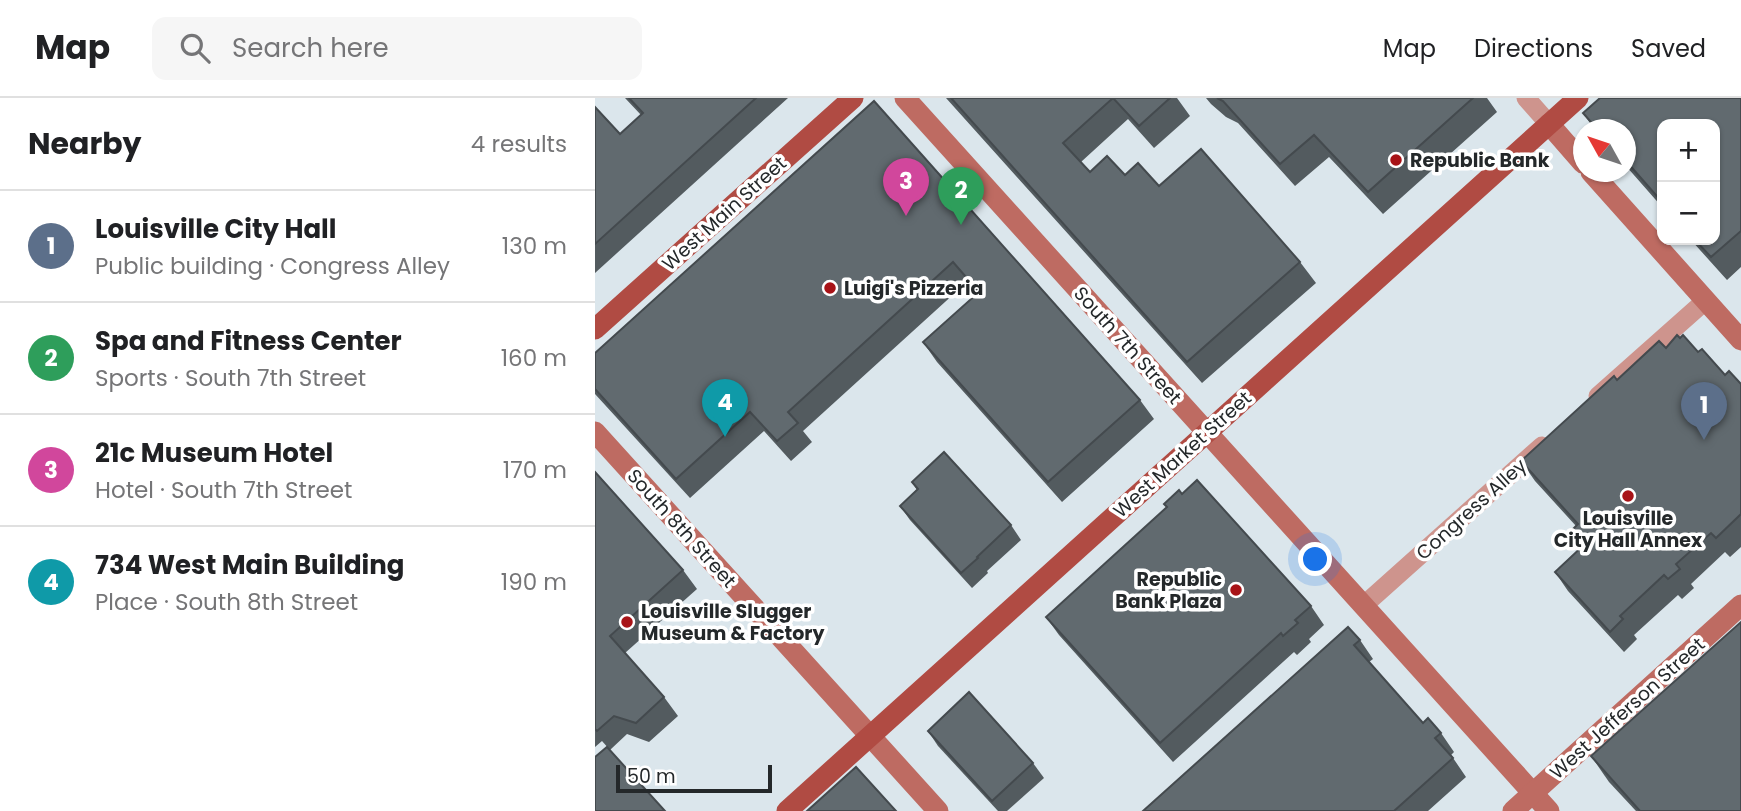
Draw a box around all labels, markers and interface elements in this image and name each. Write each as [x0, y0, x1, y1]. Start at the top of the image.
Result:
search box [152, 17, 642, 80]
text: Map [35, 24, 110, 71]
icon: search [176, 29, 214, 67]
text: Search here [232, 30, 389, 66]
text: Map [1383, 32, 1436, 65]
text: Directions [1474, 32, 1593, 65]
text: Saved [1631, 32, 1706, 65]
north arrow [1573, 119, 1636, 182]
map controls [1657, 119, 1720, 245]
button: + [1657, 119, 1720, 182]
text: Nearby [28, 122, 142, 165]
text: 4 results [471, 128, 567, 160]
place label: Republic Bank [1410, 147, 1550, 174]
street label: West Main Street [656, 150, 792, 277]
marker: Republic Bank [1388, 152, 1404, 168]
pin: 3 [883, 158, 929, 216]
pin: 2 [938, 167, 984, 225]
button: − [1657, 182, 1720, 245]
text: Louisville City Hall [95, 211, 336, 247]
text: 1 [47, 230, 55, 262]
text: 130 m [502, 230, 567, 262]
text: Public building · Congress Alley [95, 250, 450, 282]
place label: Luigi's Pizzeria [844, 275, 983, 302]
marker: Luigi's Pizzeria [822, 280, 838, 296]
street label: South 7th Street [1067, 281, 1188, 410]
text: Spa and Fitness Center [95, 323, 402, 359]
text: 2 [44, 342, 58, 374]
text: 160 m [501, 342, 567, 374]
text: Sports · South 7th Street [95, 362, 366, 394]
pin: 4 [702, 379, 748, 437]
pin: 1 [1681, 382, 1727, 440]
street label: West Market Street [1107, 385, 1257, 524]
text: 21c Museum Hotel [95, 435, 333, 471]
street label: Congress Alley [1410, 452, 1533, 566]
text: 3 [44, 454, 58, 486]
text: 170 m [503, 454, 567, 486]
street label: South 8th Street [621, 463, 742, 594]
text: Hotel · South 7th Street [95, 474, 352, 506]
marker: Louisville City Hall Annex [1620, 488, 1636, 504]
place label: Louisville City Hall Annex [1554, 505, 1703, 554]
your location [1298, 542, 1332, 576]
text: 734 West Main Building [95, 547, 404, 583]
text: 4 [43, 566, 59, 598]
text: 190 m [501, 566, 567, 598]
place label: Republic Bank Plaza [1115, 566, 1222, 615]
marker: Republic Bank Plaza [1228, 582, 1244, 598]
text: Place · South 8th Street [95, 586, 358, 618]
place label: Louisville Slugger Museum & Factory [641, 598, 825, 647]
marker: Louisville Slugger Museum & Factory [619, 614, 635, 630]
street label: West Jefferson Street [1544, 631, 1711, 785]
scale bar [616, 762, 772, 794]
text: 50 m [627, 763, 676, 790]

